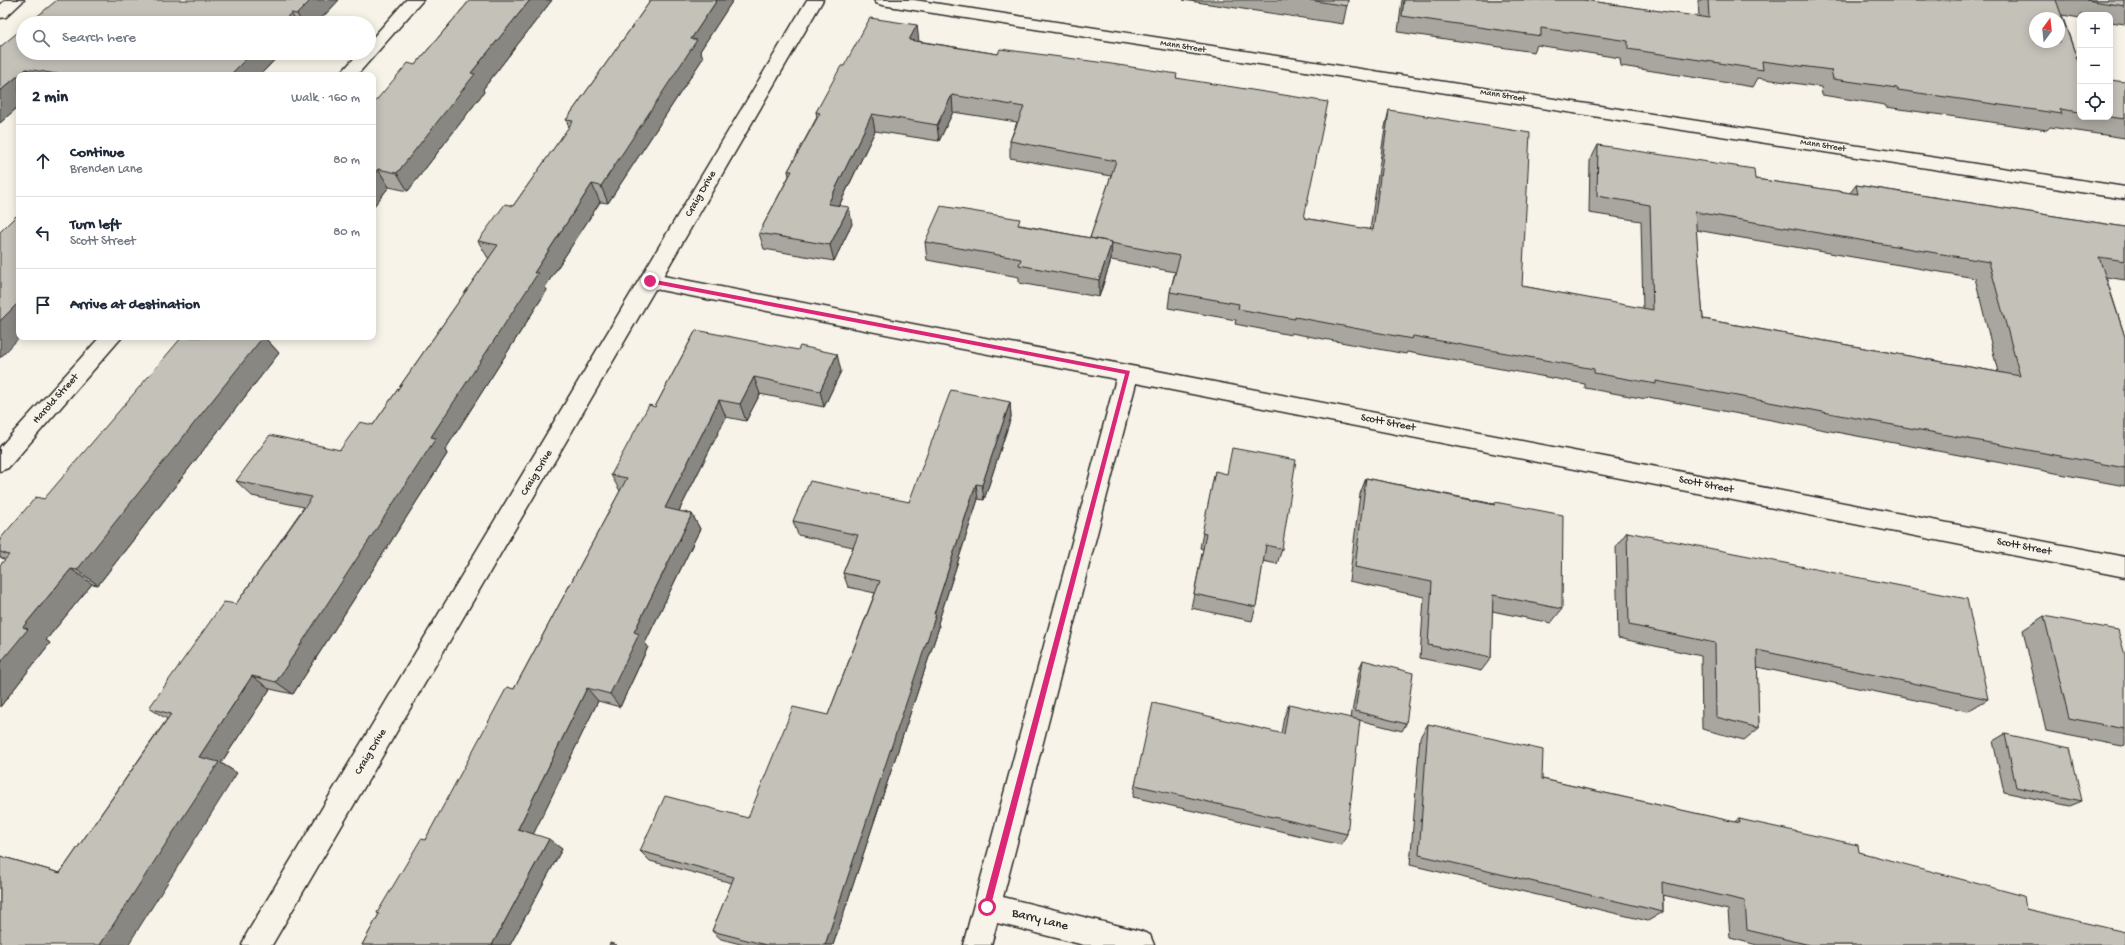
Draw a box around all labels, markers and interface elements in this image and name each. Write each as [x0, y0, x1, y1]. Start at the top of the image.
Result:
north arrow [2029, 12, 2065, 48]
map controls [2077, 12, 2113, 120]
button: + [2077, 12, 2113, 48]
search box [16, 16, 376, 60]
icon: search [30, 27, 52, 49]
text: Search here [62, 29, 136, 47]
street label: Mann Street [1159, 38, 1208, 56]
button: − [2077, 48, 2113, 84]
button: locate [2077, 84, 2113, 120]
street label: Mann Street [1479, 87, 1528, 105]
text: 2 min [32, 88, 68, 108]
text: Walk · 160 m [291, 91, 360, 106]
street label: Mann Street [1799, 137, 1848, 155]
text: Continue [70, 144, 124, 162]
icon: ahead [32, 150, 54, 172]
text: 80 m [333, 153, 360, 168]
text: Brenden Lane [70, 162, 143, 177]
street label: Craig Drive [683, 169, 719, 219]
text: Turn left [70, 216, 121, 234]
icon: left [32, 222, 54, 244]
text: 80 m [333, 225, 360, 240]
text: Scott Street [70, 234, 136, 249]
route end [641, 272, 659, 290]
icon: arrive [32, 294, 54, 316]
text: Arrive at destination [70, 296, 200, 314]
street label: Harold Street [31, 371, 82, 426]
street label: Scott Street [1360, 412, 1418, 434]
street label: Craig Drive [519, 448, 555, 498]
street label: Scott Street [1678, 474, 1736, 496]
street label: Scott Street [1996, 536, 2054, 558]
street label: Craig Drive [353, 727, 389, 777]
route start [978, 898, 996, 916]
street label: Barry Lane [1009, 906, 1070, 934]

